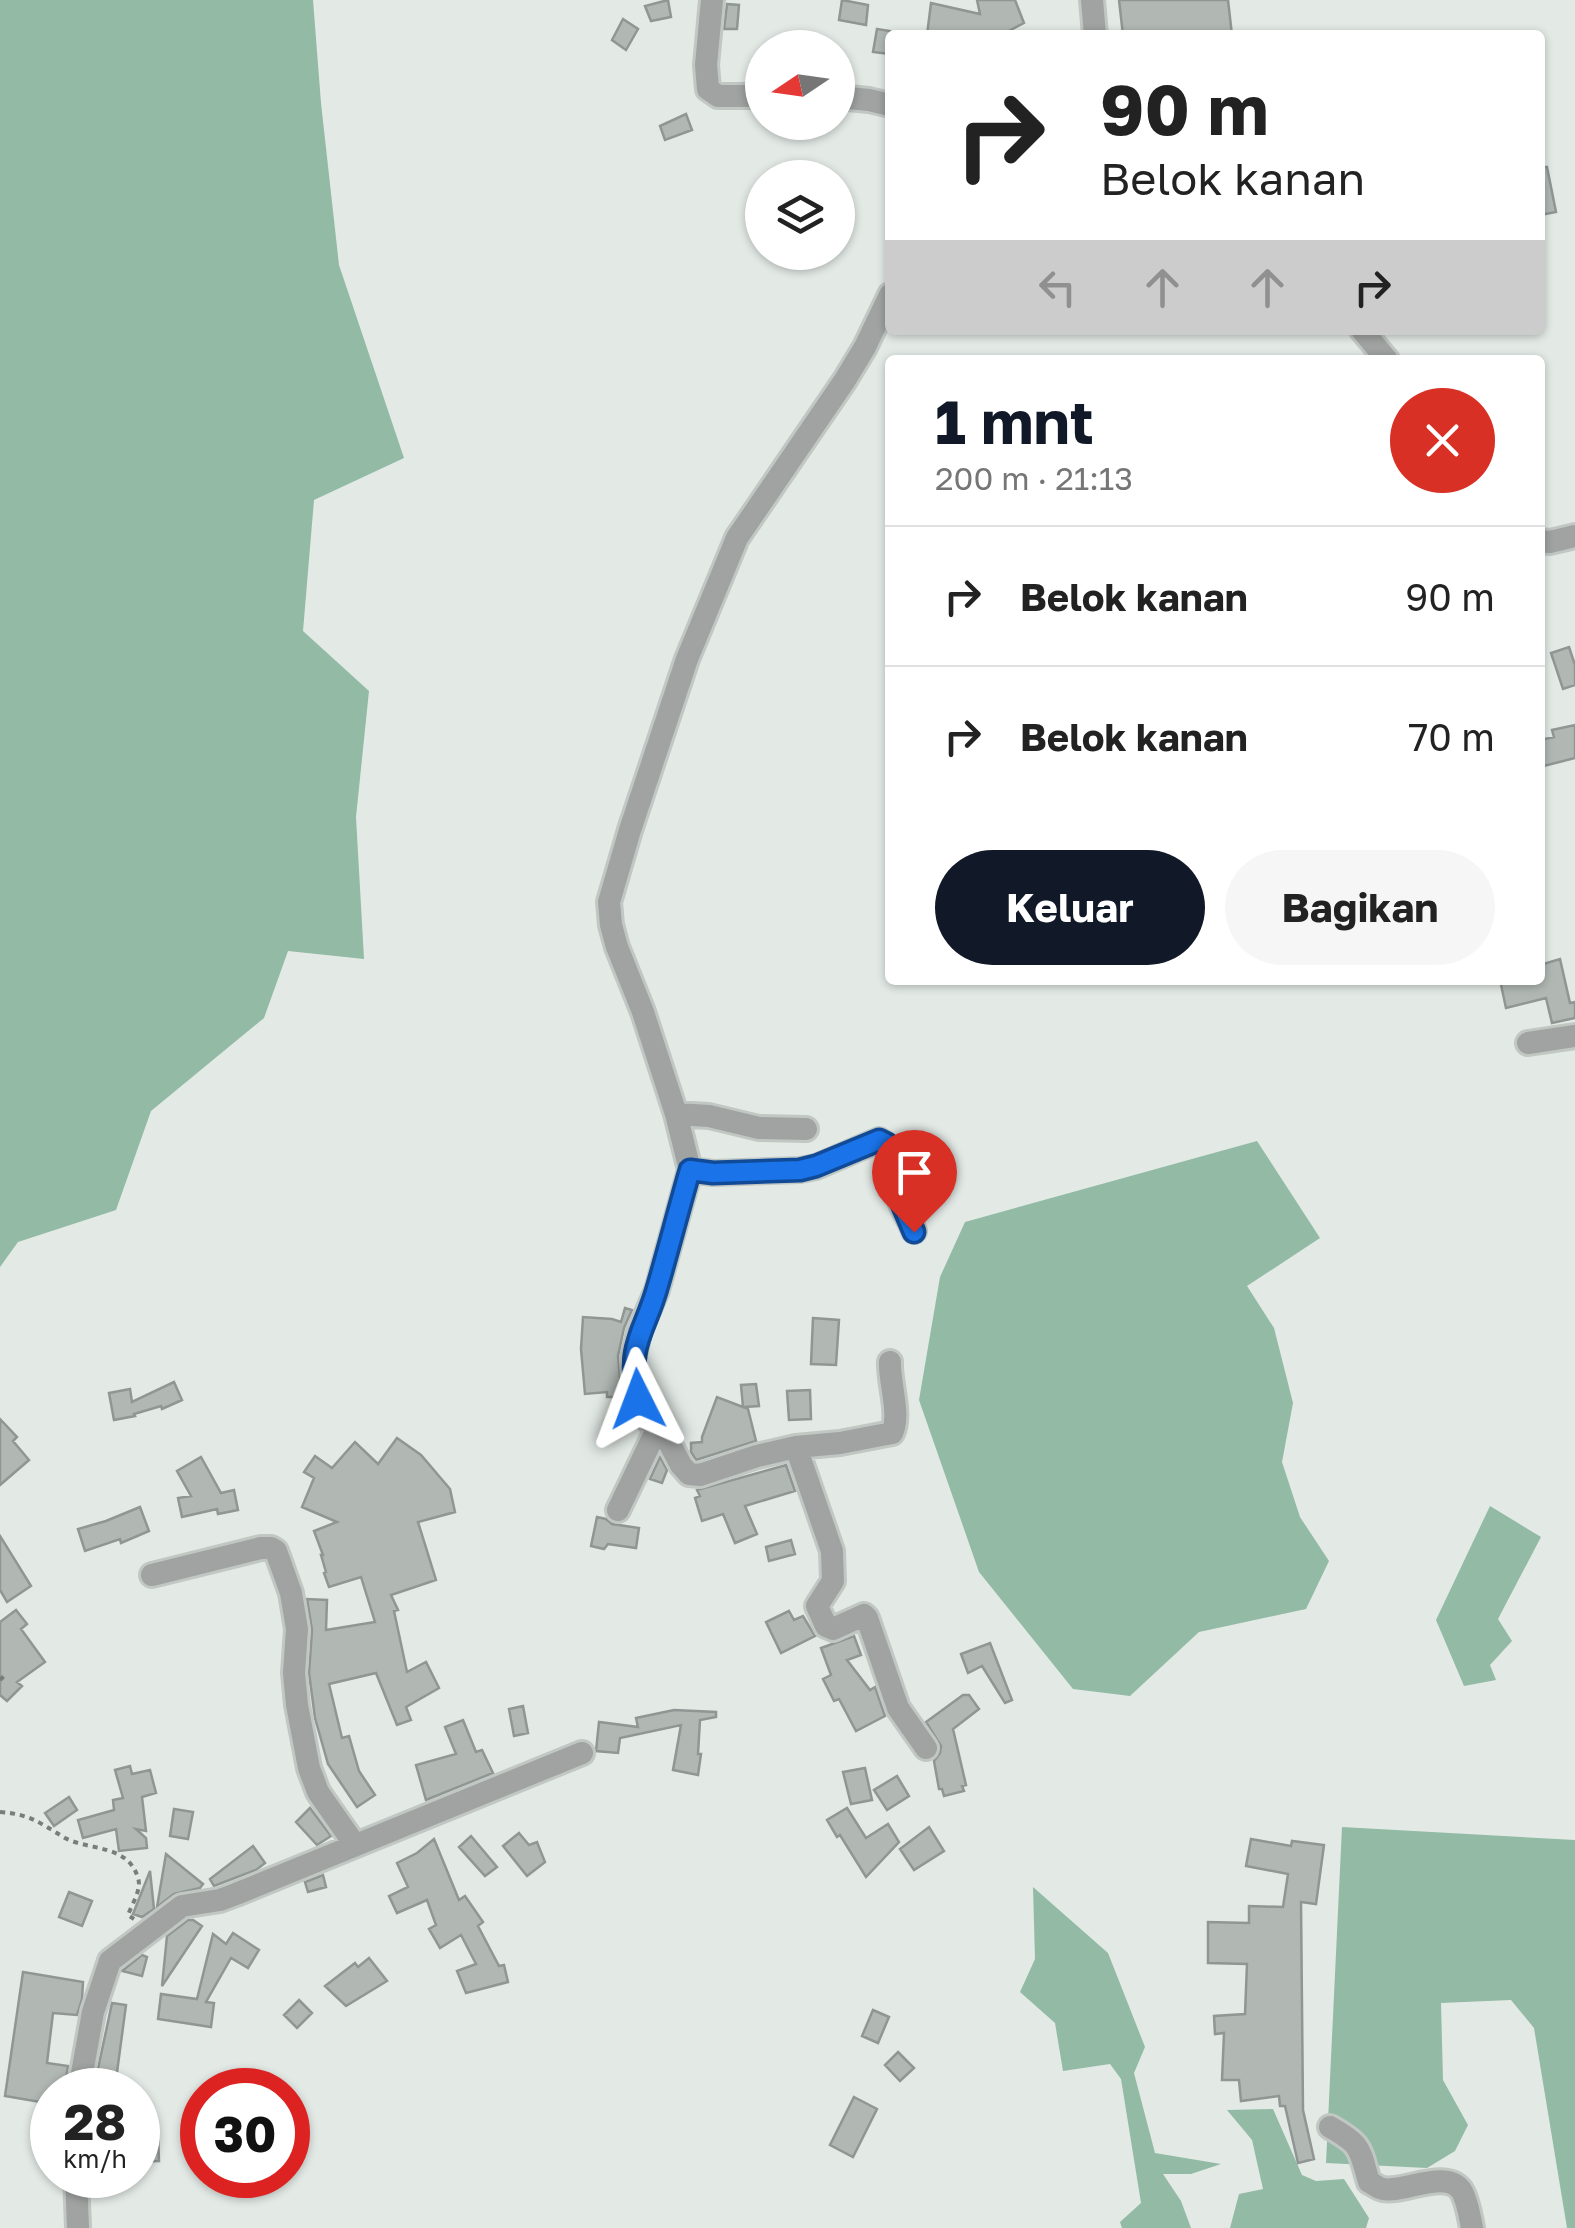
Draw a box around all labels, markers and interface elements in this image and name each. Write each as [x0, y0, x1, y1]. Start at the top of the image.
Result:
north arrow [745, 30, 855, 140]
map controls [745, 30, 855, 270]
text: 90 m [1100, 66, 1269, 150]
icon: right [935, 70, 1065, 200]
text: Belok kanan [1100, 151, 1365, 205]
button: layers [745, 160, 855, 270]
icon: left [1030, 260, 1085, 315]
icon: ahead [1135, 260, 1190, 315]
icon: ahead [1240, 260, 1295, 315]
icon: right [1345, 260, 1400, 315]
text: 1 mnt [935, 385, 1094, 457]
button: close [1390, 388, 1495, 493]
text: 200 m · 21:13 [935, 459, 1133, 497]
icon: right [935, 569, 990, 624]
text: Belok kanan [1020, 574, 1248, 619]
text: 90 m [1405, 574, 1495, 619]
icon: right [935, 709, 990, 764]
text: Belok kanan [1020, 714, 1248, 759]
text: 70 m [1408, 714, 1495, 759]
button: Keluar [935, 850, 1205, 965]
button: Bagikan [1225, 850, 1495, 965]
pin [872, 1130, 957, 1233]
icon: arrive [887, 1145, 942, 1200]
position arrow [586, 1347, 690, 1451]
speed limit sign: 30 [180, 2068, 310, 2198]
text: 28 [64, 2091, 126, 2151]
text: km/h [63, 2143, 127, 2174]

